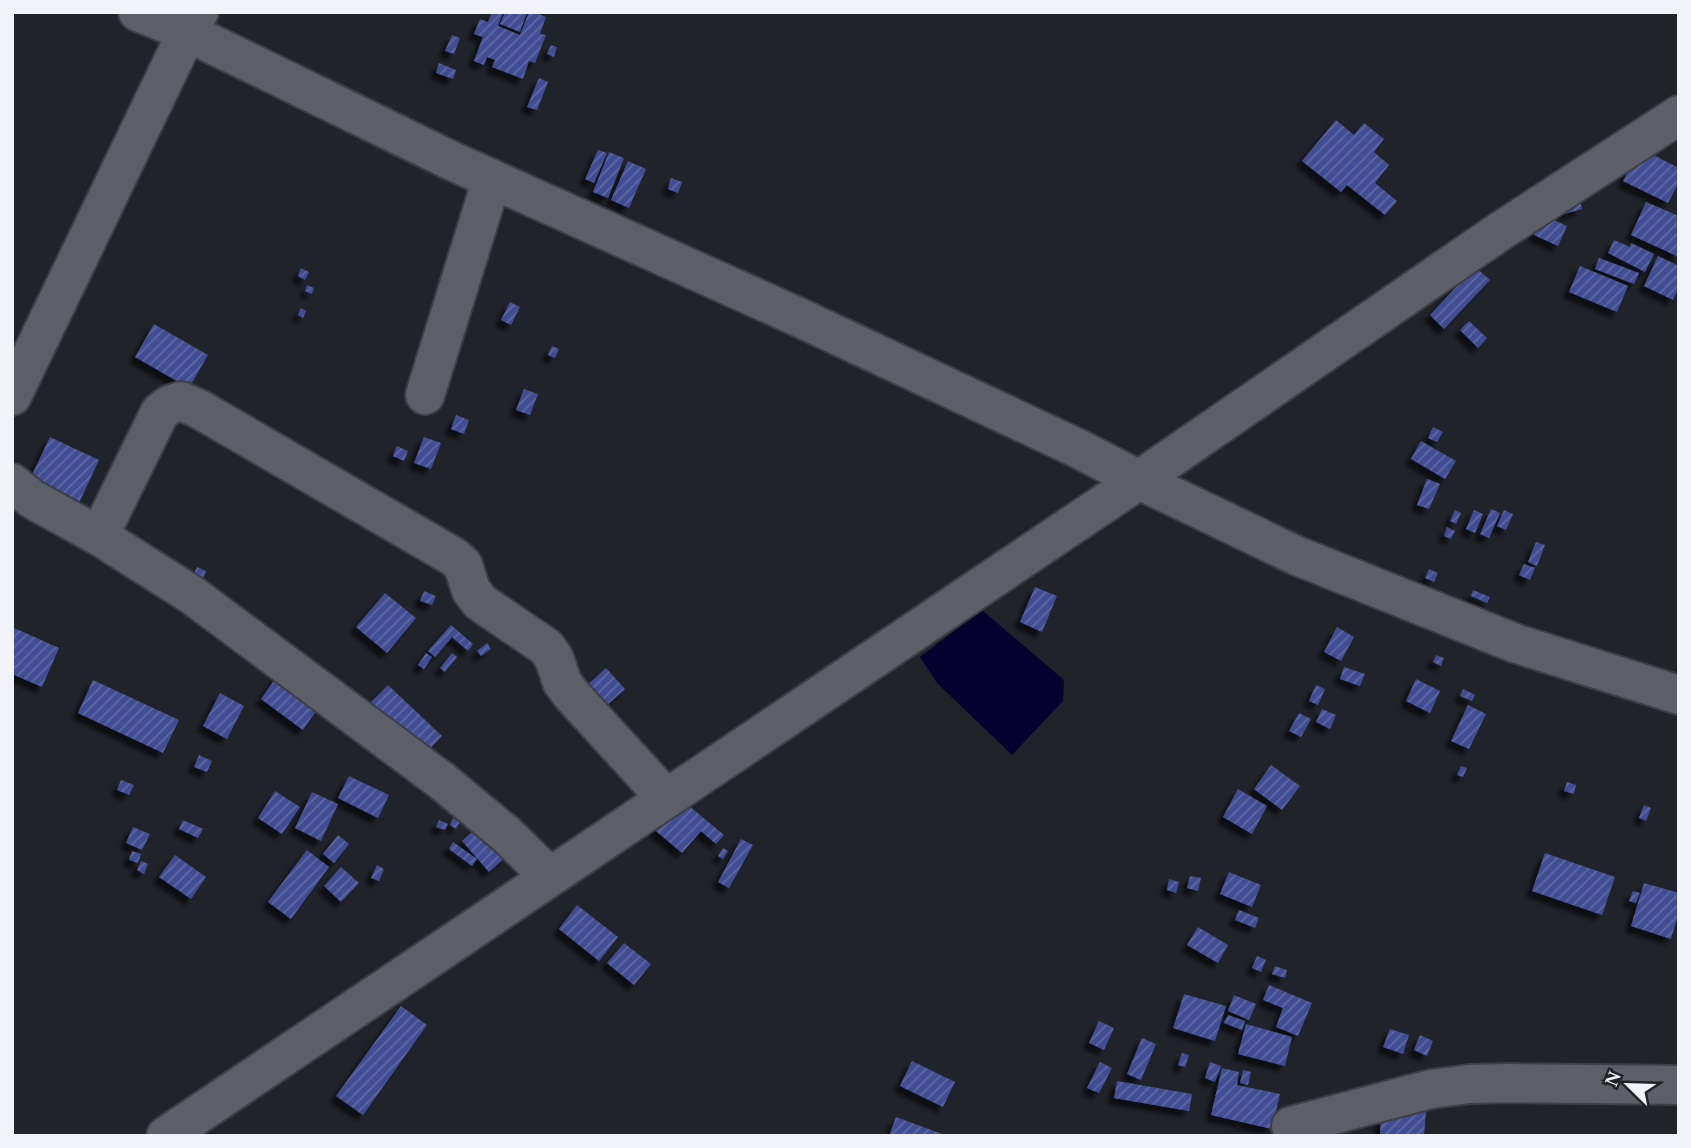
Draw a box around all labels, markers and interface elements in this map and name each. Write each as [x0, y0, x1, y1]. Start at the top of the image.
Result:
north arrow [1593, 1050, 1663, 1120]
text: N [1600, 1068, 1625, 1089]

